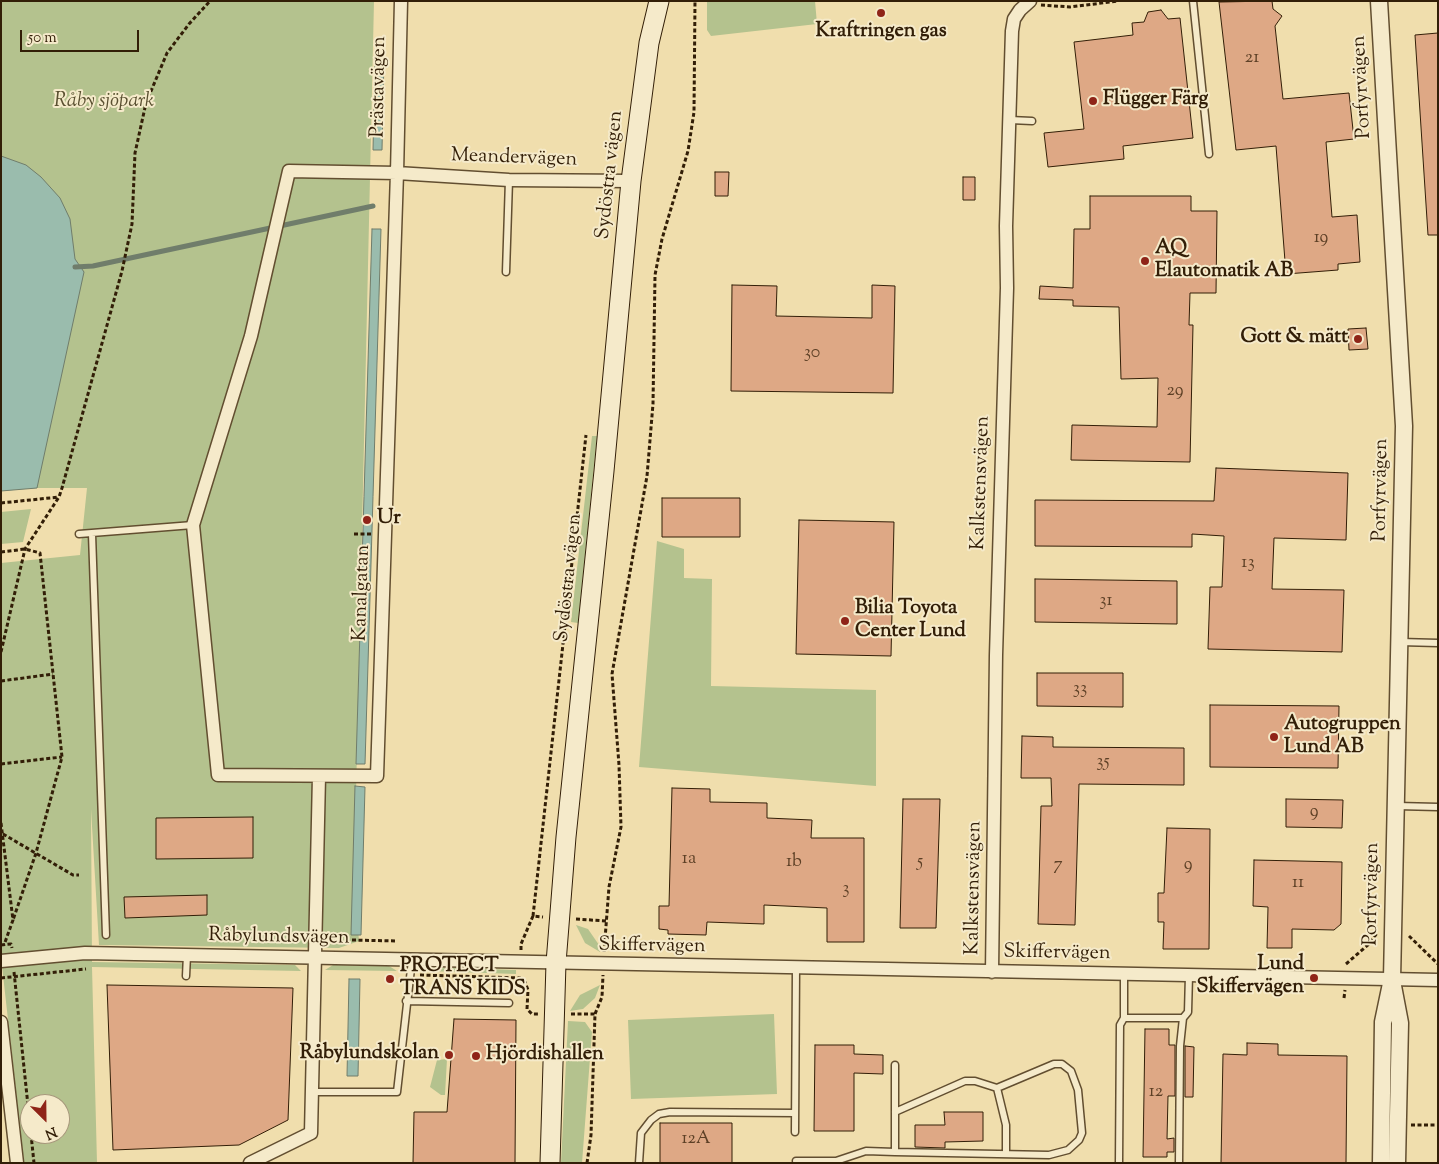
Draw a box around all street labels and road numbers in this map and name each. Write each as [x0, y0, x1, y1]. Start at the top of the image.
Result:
street label: Porfyrvägen [1348, 35, 1378, 139]
street label: Prästavägen [367, 36, 393, 138]
street label: Sydöstra vägen [592, 109, 630, 241]
street label: Meandervägen [450, 145, 578, 173]
street label: Kalkstensvägen [968, 415, 996, 551]
street label: Porfyrvägen [1369, 438, 1395, 542]
street label: Sydöstra vägen [551, 512, 589, 644]
street label: Kanalgatan [349, 544, 377, 642]
street label: Kalkstensvägen [962, 821, 988, 955]
street label: Porfyrvägen [1360, 842, 1386, 946]
street label: Råbylundsvägen [208, 925, 350, 951]
street label: Skiffervägen [598, 934, 706, 960]
street label: Skiffervägen [1003, 941, 1111, 967]

